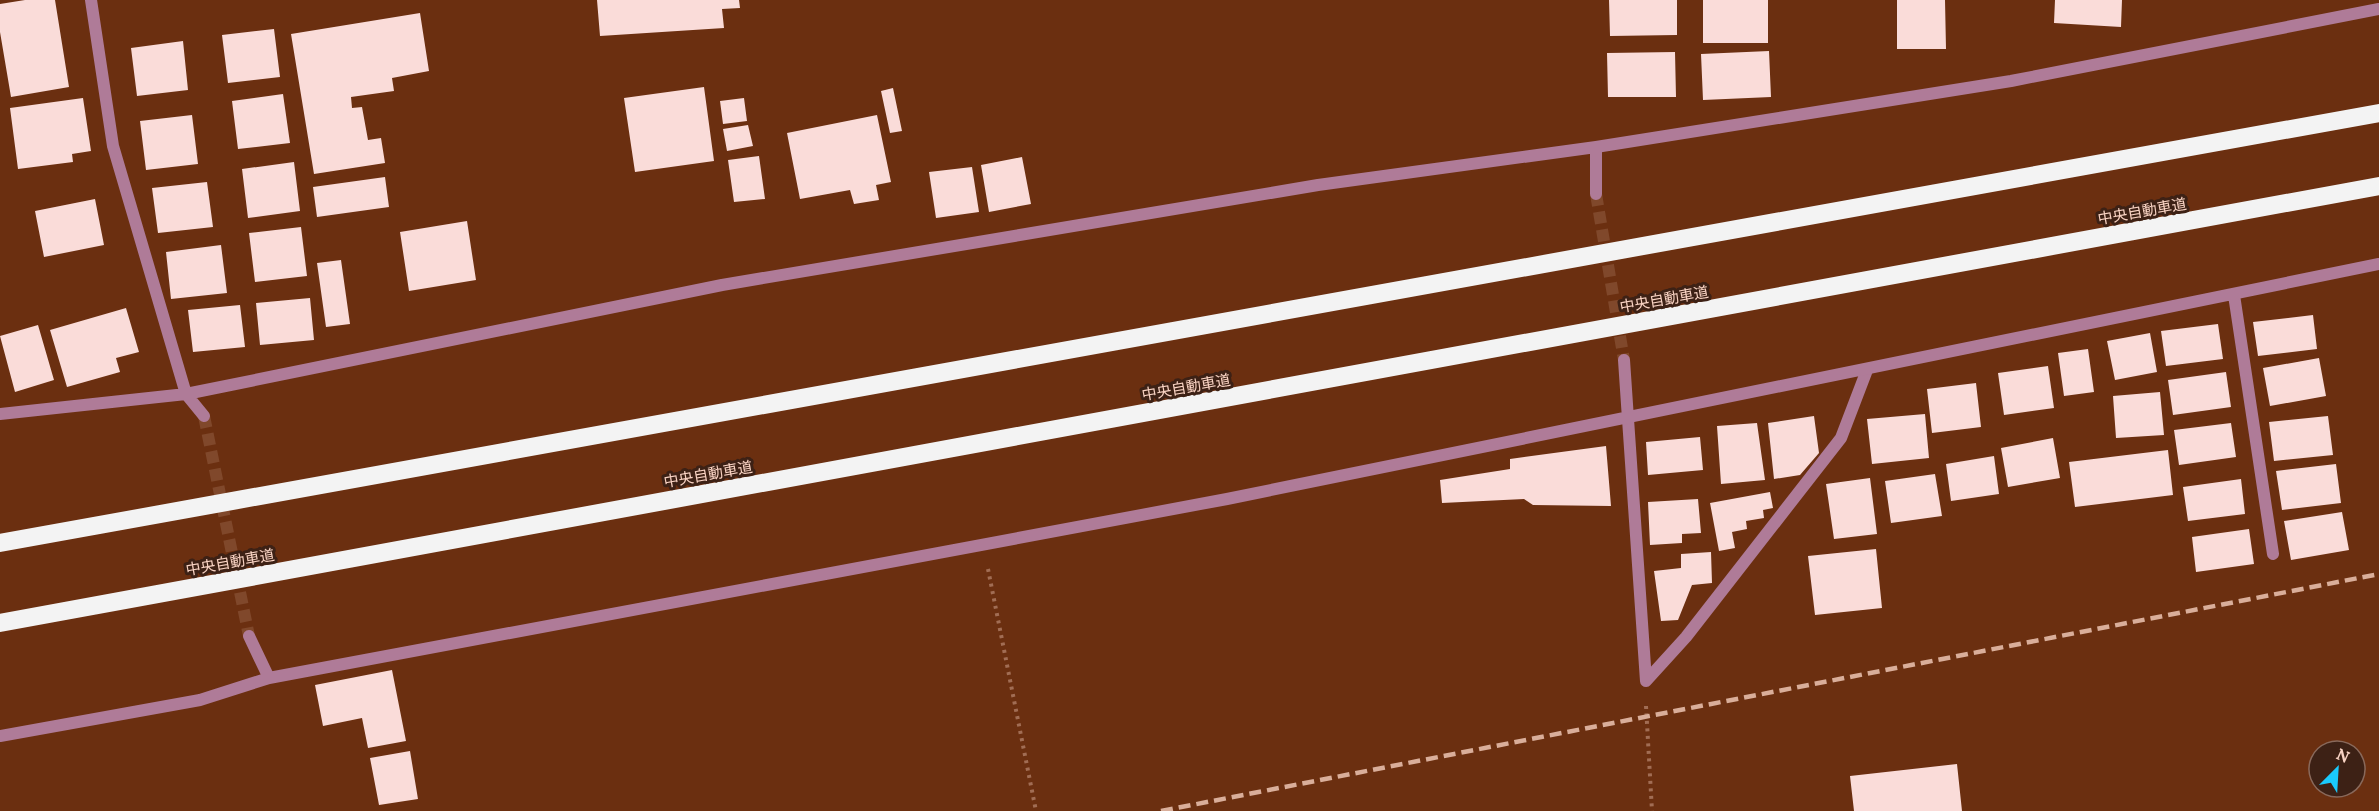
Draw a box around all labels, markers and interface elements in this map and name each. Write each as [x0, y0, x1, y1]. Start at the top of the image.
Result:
street label: 中央自動車道 [2096, 194, 2188, 228]
street label: 中央自動車道 [1618, 282, 1710, 316]
street label: 中央自動車道 [1140, 370, 1232, 404]
street label: 中央自動車道 [662, 457, 754, 491]
street label: 中央自動車道 [184, 545, 276, 579]
north arrow [2307, 739, 2367, 799]
text: N [2333, 744, 2353, 767]

